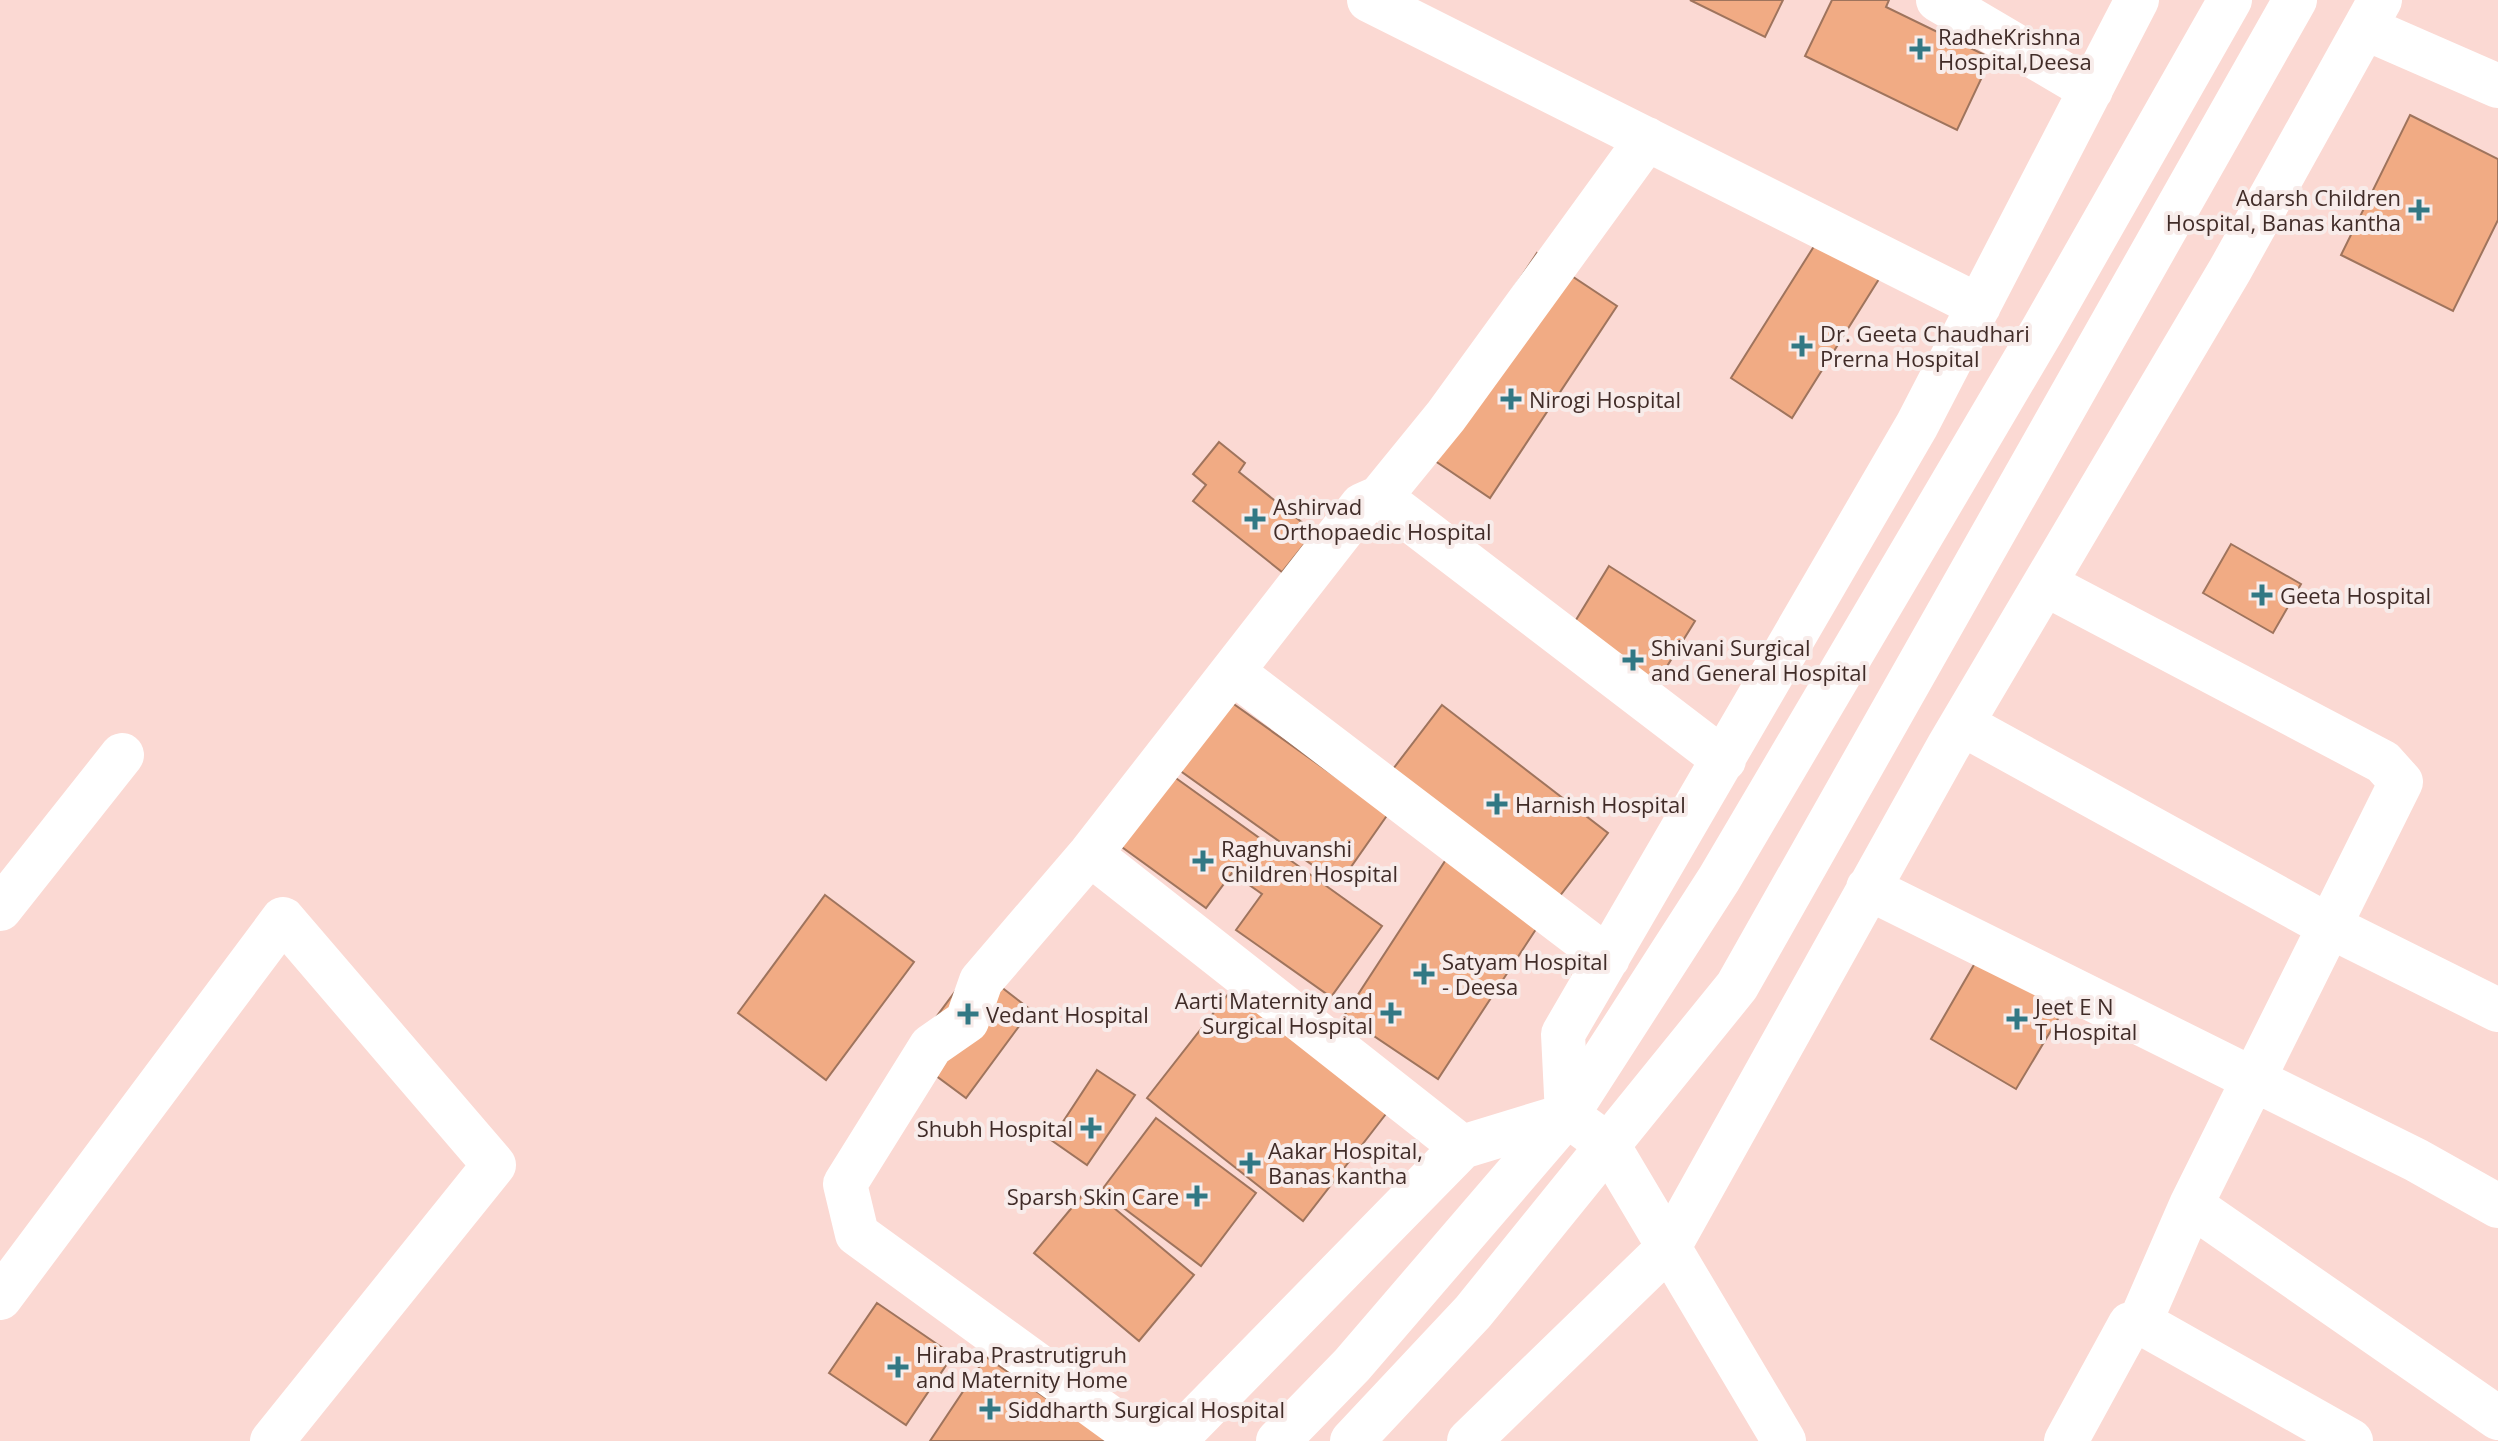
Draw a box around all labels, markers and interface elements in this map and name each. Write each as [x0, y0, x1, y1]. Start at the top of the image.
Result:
place label: RadheKrishna Hospital,Deesa [1938, 21, 2092, 76]
marker: RadheKrishna Hospital,Deesa [1909, 38, 1931, 60]
place label: Adarsh Children Hospital, Banas kantha [2166, 182, 2401, 237]
marker: Adarsh Children Hospital, Banas kantha [2408, 199, 2430, 221]
place label: Dr. Geeta Chaudhari Prerna Hospital [1820, 318, 2030, 373]
marker: Dr. Geeta Chaudhari Prerna Hospital [1791, 335, 1813, 357]
place label: Nirogi Hospital [1529, 384, 1681, 414]
marker: Nirogi Hospital [1500, 388, 1522, 410]
place label: Ashirvad Orthopaedic Hospital [1273, 491, 1492, 546]
marker: Ashirvad Orthopaedic Hospital [1244, 508, 1266, 530]
place label: Geeta Hospital [2280, 580, 2431, 610]
marker: Geeta Hospital [2251, 584, 2273, 606]
place label: Shivani Surgical and General Hospital [1651, 632, 1867, 687]
marker: Shivani Surgical and General Hospital [1622, 649, 1644, 671]
place label: Harnish Hospital [1515, 789, 1686, 819]
marker: Harnish Hospital [1486, 793, 1508, 815]
place label: Raghuvanshi Children Hospital [1221, 833, 1398, 888]
marker: Raghuvanshi Children Hospital [1192, 850, 1214, 872]
place label: Satyam Hospital - Deesa [1442, 946, 1608, 1001]
marker: Satyam Hospital - Deesa [1413, 963, 1435, 985]
place label: Aarti Maternity and Surgical Hospital [1175, 985, 1373, 1040]
place label: Jeet E N T Hospital [2033, 991, 2137, 1046]
place label: Vedant Hospital [986, 999, 1149, 1029]
marker: Aarti Maternity and Surgical Hospital [1380, 1002, 1402, 1024]
marker: Vedant Hospital [957, 1003, 979, 1025]
marker: Jeet E N T Hospital [2006, 1008, 2028, 1030]
place label: Shubh Hospital [917, 1113, 1073, 1143]
marker: Shubh Hospital [1080, 1117, 1102, 1139]
place label: Aakar Hospital, Banas kantha [1268, 1135, 1423, 1190]
marker: Aakar Hospital, Banas kantha [1239, 1152, 1261, 1174]
place label: Sparsh Skin Care [1007, 1181, 1179, 1211]
marker: Sparsh Skin Care [1186, 1185, 1208, 1207]
place label: Hiraba Prastrutigruh and Maternity Home [916, 1339, 1128, 1394]
marker: Hiraba Prastrutigruh and Maternity Home [887, 1356, 909, 1378]
place label: Siddharth Surgical Hospital [1008, 1394, 1285, 1424]
marker: Siddharth Surgical Hospital [979, 1398, 1001, 1420]

